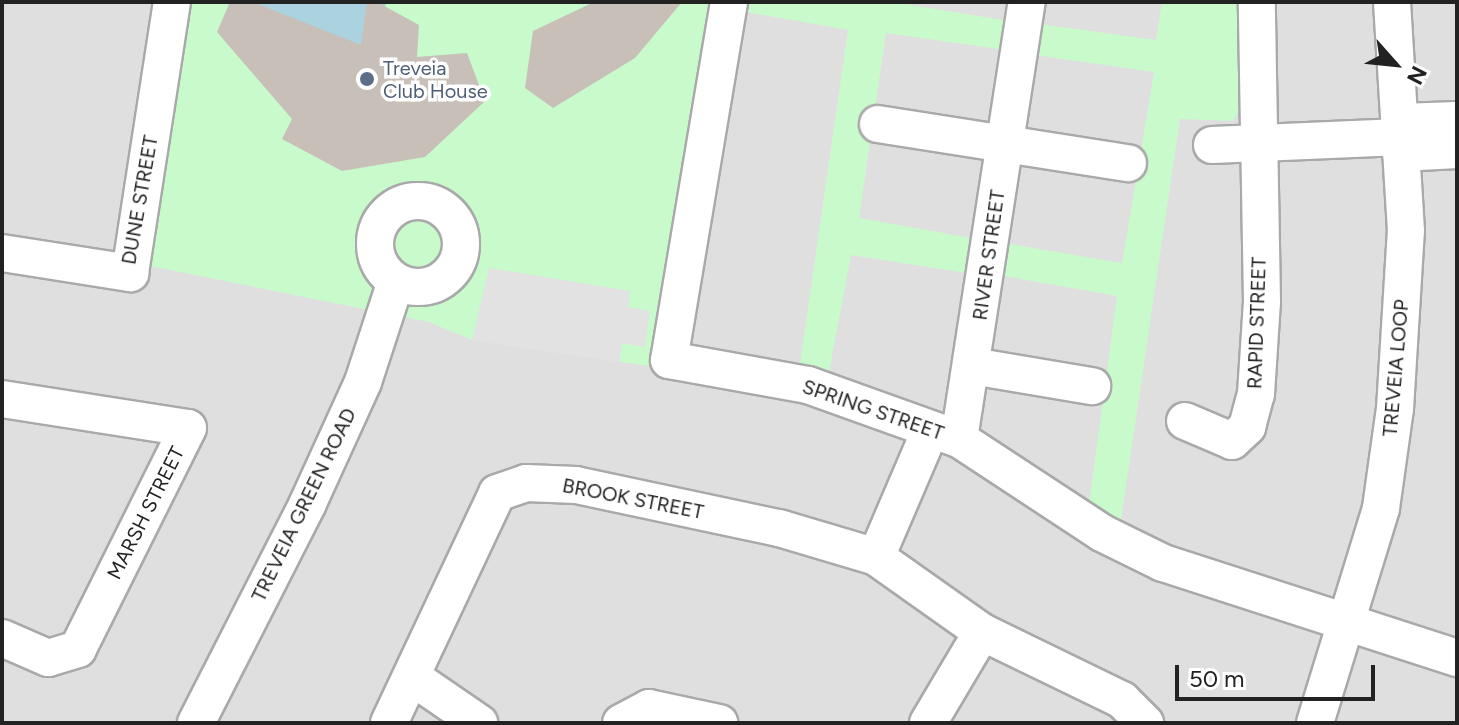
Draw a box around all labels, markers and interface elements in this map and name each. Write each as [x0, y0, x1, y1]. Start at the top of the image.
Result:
north arrow [1355, 24, 1435, 104]
place label: Treveia Club House [383, 56, 488, 103]
text: N [1401, 61, 1433, 89]
marker: Treveia Club House [358, 70, 376, 88]
street label: DUNE STREET [117, 134, 163, 266]
street label: RIVER STREET [968, 188, 1010, 322]
street label: RAPID STREET [1243, 256, 1271, 390]
street label: TREVEIA LOOP [1378, 298, 1414, 438]
street label: SPRING STREET [799, 375, 947, 445]
street label: TREVEIA GREEN ROAD [247, 404, 361, 606]
street label: MARSH STREET [102, 443, 190, 583]
street label: BROOK STREET [560, 474, 706, 524]
scale bar [1179, 649, 1379, 699]
text: 50 m [1189, 664, 1245, 693]

